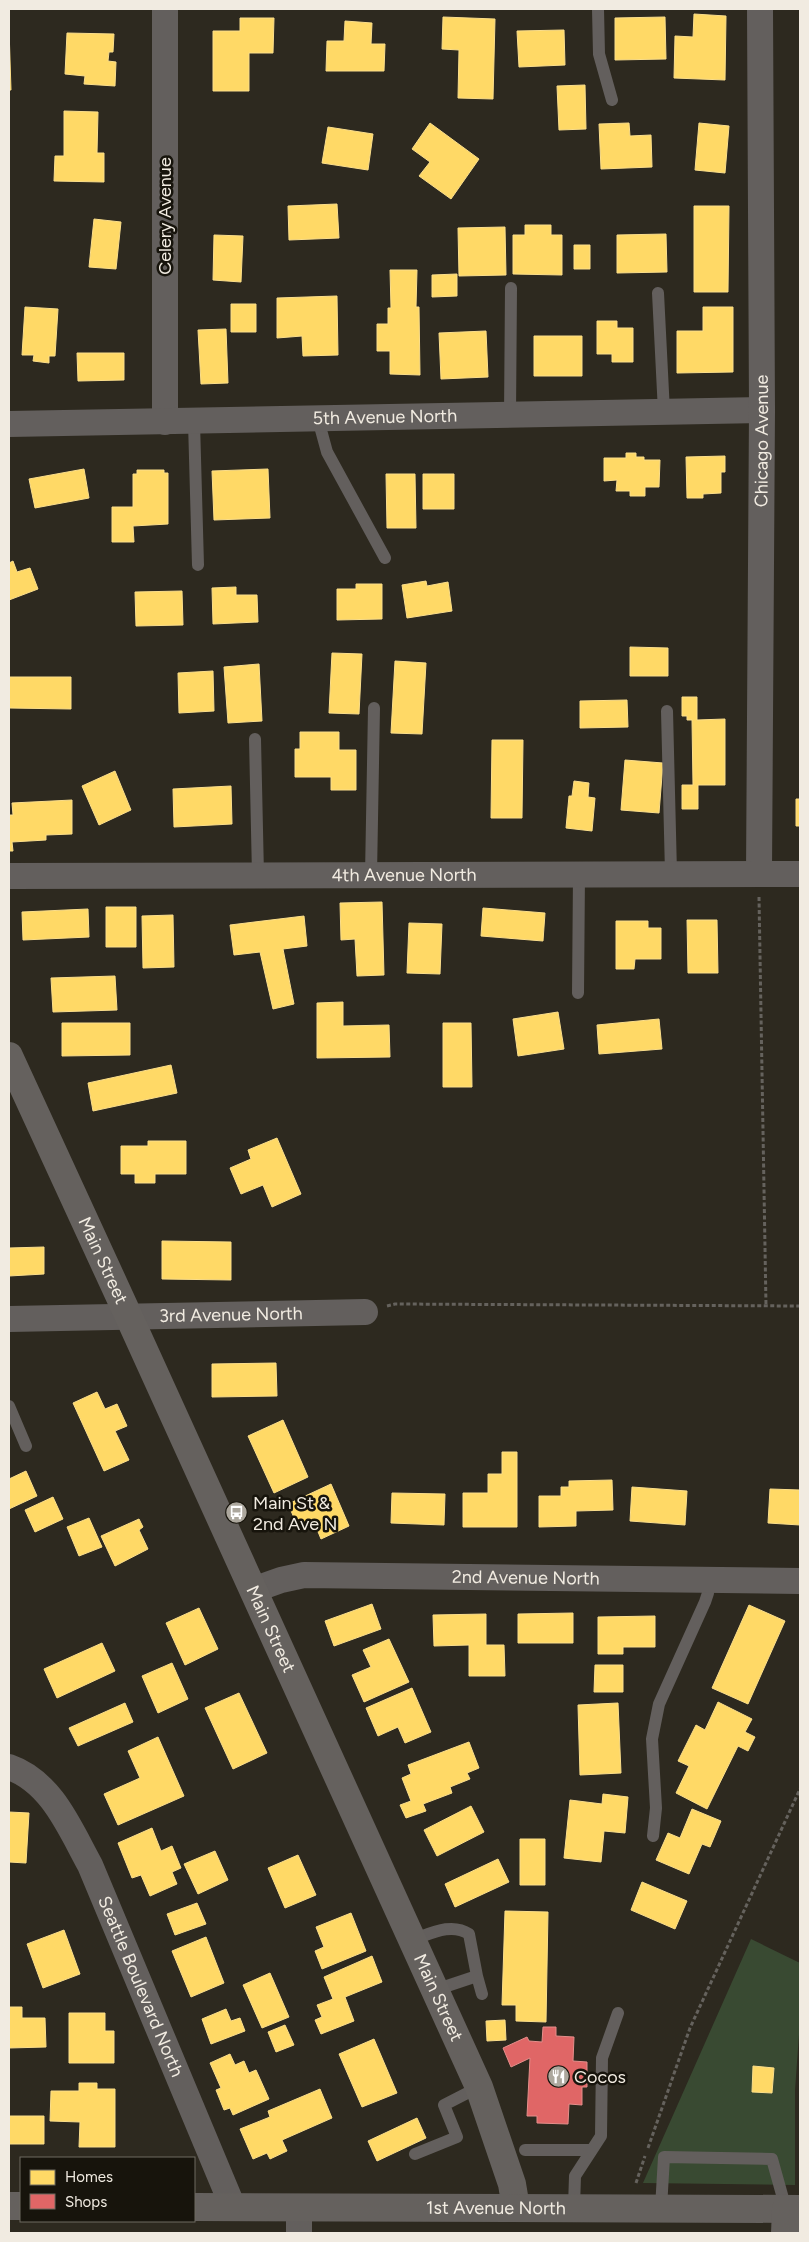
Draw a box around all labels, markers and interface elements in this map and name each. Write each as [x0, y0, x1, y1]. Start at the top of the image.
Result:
street label: Celery Avenue [154, 157, 176, 275]
street label: Chicago Avenue [750, 375, 773, 507]
street label: 5th Avenue North [313, 405, 457, 429]
street label: 4th Avenue North [331, 864, 477, 886]
street label: Main Street [73, 1213, 133, 1308]
street label: 3rd Avenue North [159, 1302, 303, 1327]
place label: Main St & 2nd Ave N [253, 1492, 337, 1535]
bus stop icon: Main St & 2nd Ave N [225, 1501, 249, 1525]
street label: 2nd Avenue North [452, 1566, 600, 1590]
street label: Main Street [241, 1582, 300, 1676]
street label: Seattle Boulevard North [93, 1893, 188, 2080]
street label: Main Street [409, 1951, 468, 2045]
restaurant icon: Cocos [546, 2065, 570, 2089]
place label: Cocos [574, 2066, 626, 2088]
legend [20, 2157, 195, 2222]
text: Homes [65, 2168, 113, 2186]
text: Shops [65, 2193, 107, 2211]
street label: 1st Avenue North [426, 2197, 566, 2219]

